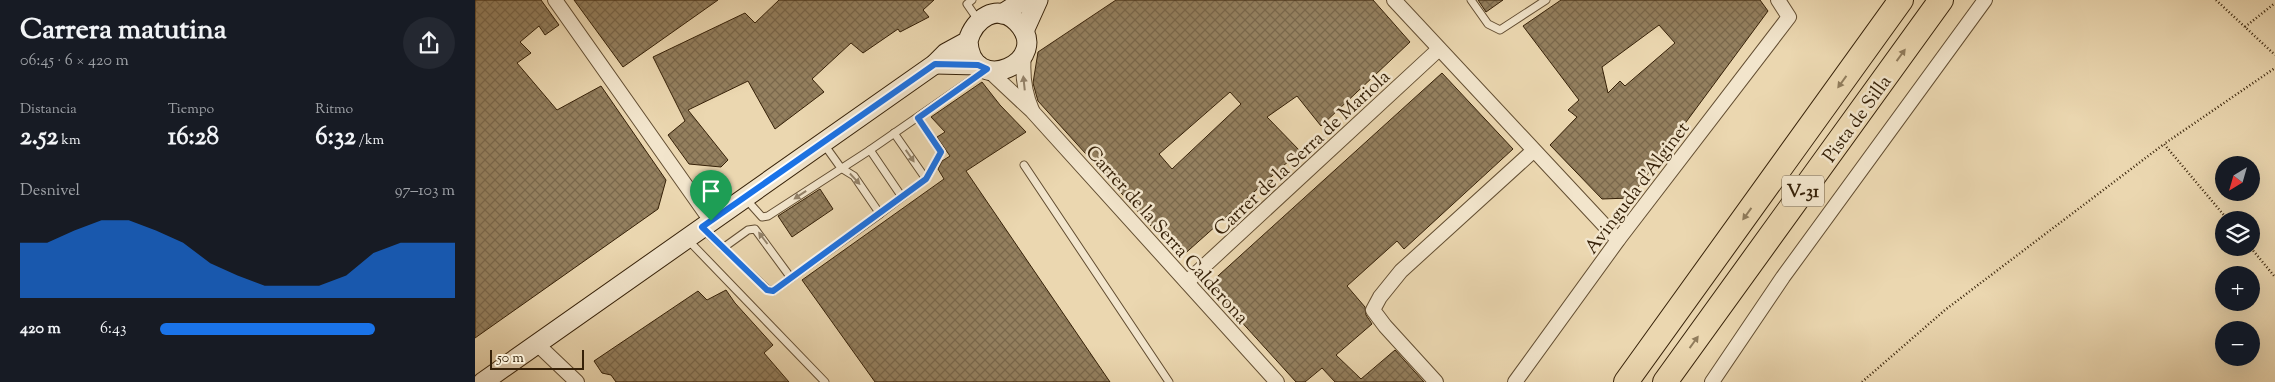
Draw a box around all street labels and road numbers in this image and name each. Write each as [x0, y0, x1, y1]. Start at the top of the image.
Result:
street label: Carrer de la Serra de Mariola [1208, 64, 1397, 243]
street label: Pista de Silla [1817, 70, 1899, 169]
street label: Avinguda d'Alginet [1579, 116, 1697, 260]
street label: Carrer de la Serra Calderona [1078, 140, 1254, 331]
road number: V-31 [1782, 176, 1824, 207]

